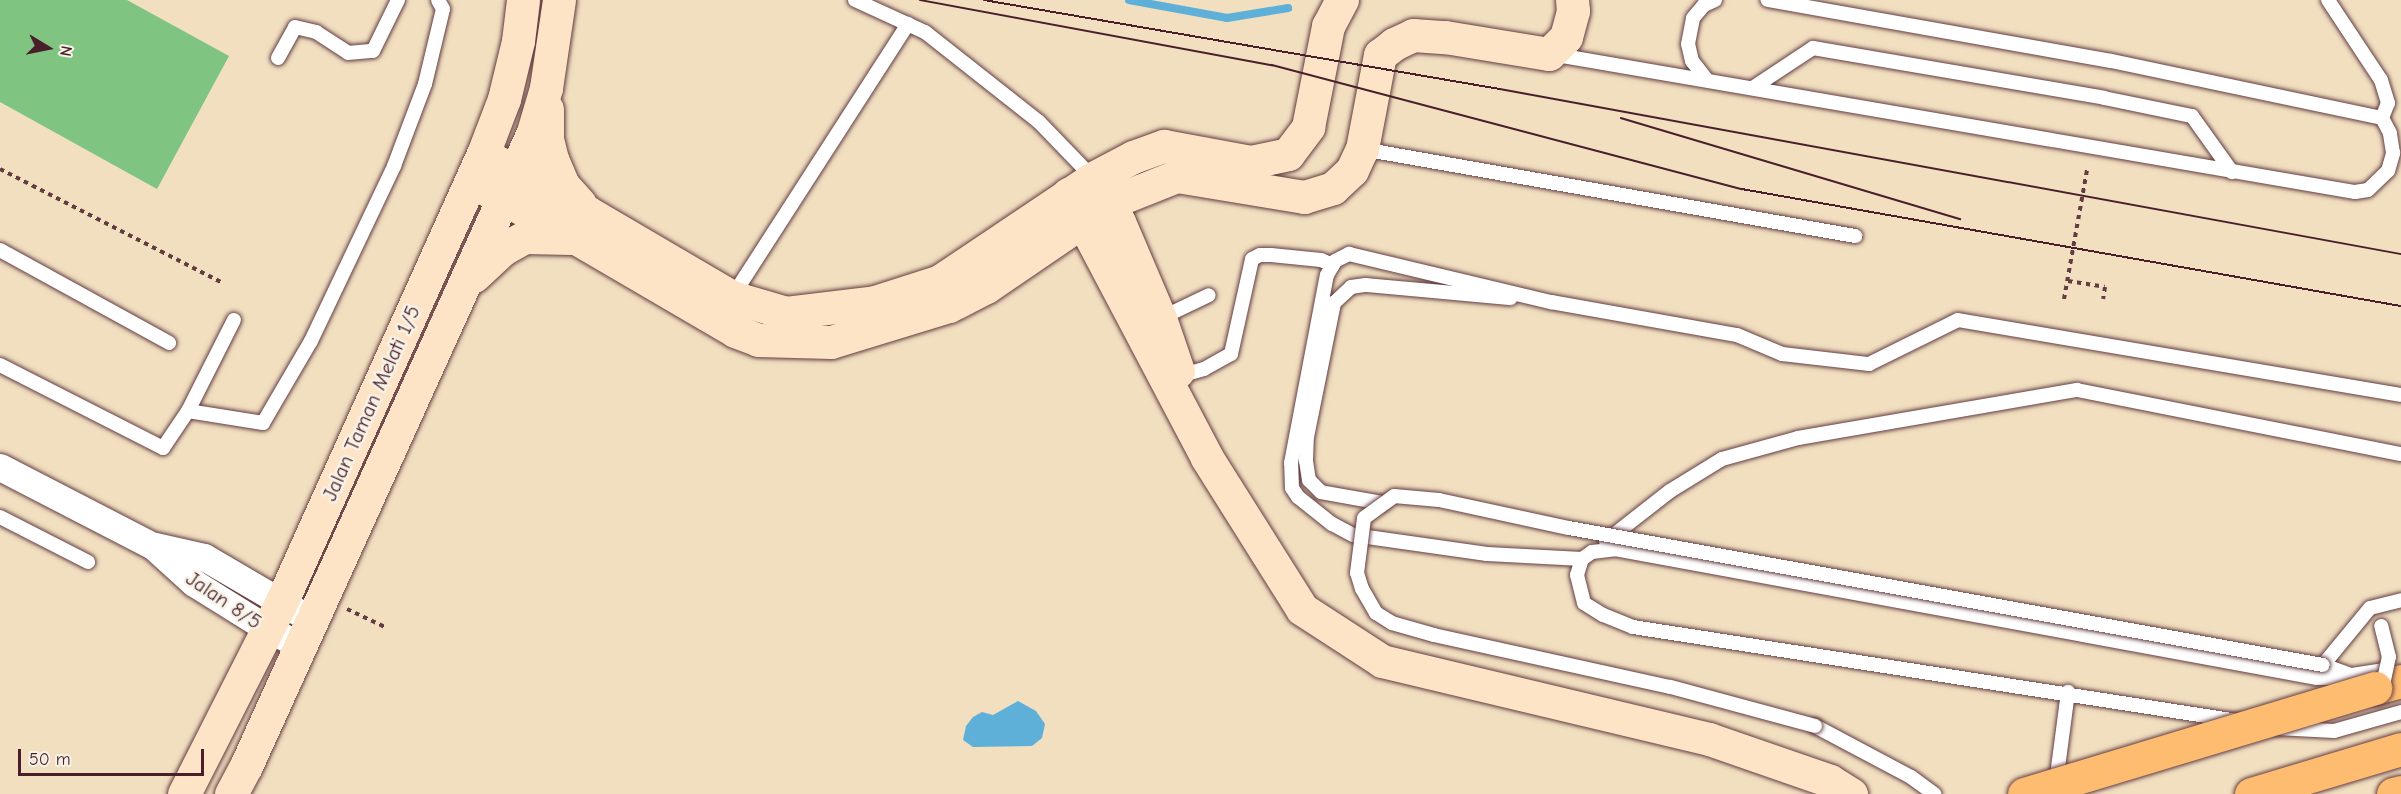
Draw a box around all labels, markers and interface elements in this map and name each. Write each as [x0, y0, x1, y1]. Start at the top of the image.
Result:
north arrow [18, 18, 78, 78]
text: N [56, 44, 75, 58]
street label: Jalan Taman Melati 1/5 [317, 301, 425, 505]
street label: Jalan 8/5 [181, 566, 267, 634]
scale bar [21, 737, 207, 775]
text: 50 m [29, 749, 71, 770]

